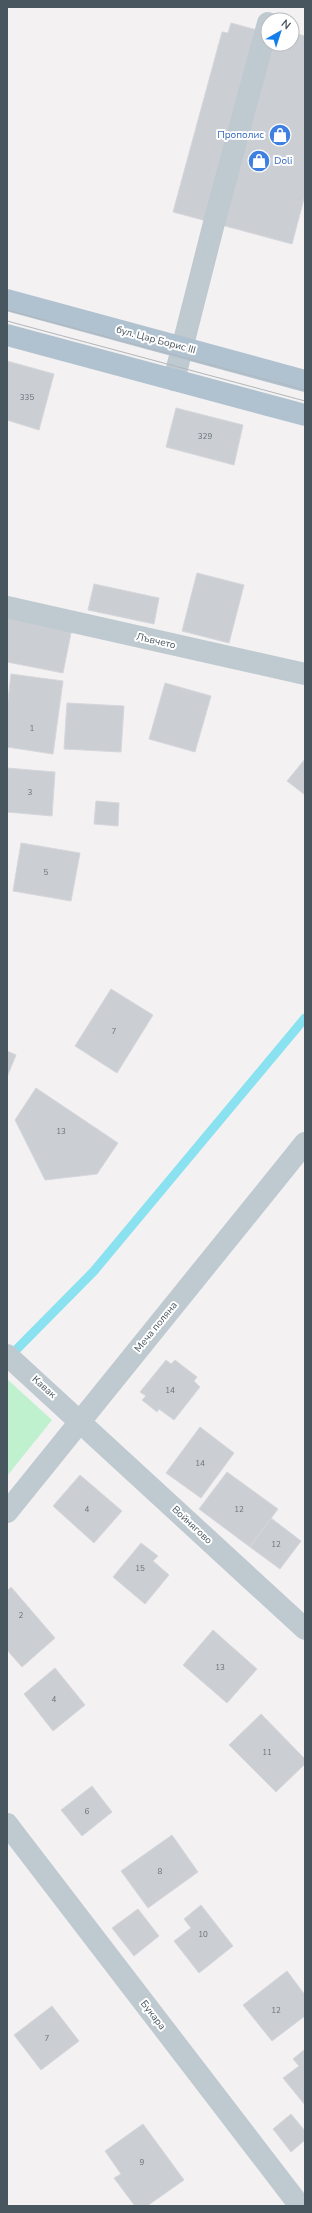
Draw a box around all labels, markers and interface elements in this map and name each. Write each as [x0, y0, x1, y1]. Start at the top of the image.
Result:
north arrow [260, 12, 300, 52]
text: N [278, 16, 294, 33]
shop icon: Прополис [267, 122, 293, 148]
place label: Прополис [217, 128, 264, 142]
shop icon: Doli [246, 148, 272, 174]
place label: Doli [274, 154, 292, 168]
street label: бул. Цар Борис III [115, 323, 197, 357]
house number: 335 [20, 392, 34, 403]
house number: 329 [198, 431, 212, 442]
street label: Лъвчето [135, 630, 177, 652]
house number: 1 [30, 723, 35, 734]
house number: 3 [28, 787, 33, 798]
house number: 5 [44, 867, 49, 878]
house number: 7 [112, 1026, 117, 1037]
house number: 13 [56, 1126, 66, 1137]
street label: Меча поляна [131, 1299, 181, 1355]
street label: Кавак [29, 1372, 60, 1402]
house number: 14 [165, 1385, 175, 1396]
house number: 14 [195, 1458, 205, 1469]
street label: Войнягово [169, 1503, 216, 1548]
house number: 4 [85, 1504, 90, 1515]
house number: 12 [234, 1504, 244, 1515]
house number: 12 [271, 1539, 281, 1550]
house number: 15 [135, 1563, 145, 1574]
house number: 2 [19, 1610, 24, 1621]
house number: 13 [215, 1662, 225, 1673]
house number: 4 [52, 1694, 57, 1705]
house number: 11 [262, 1747, 272, 1758]
house number: 6 [85, 1806, 90, 1817]
house number: 8 [158, 1866, 163, 1877]
house number: 10 [198, 1929, 208, 1940]
street label: Букара [137, 1997, 169, 2033]
house number: 12 [271, 2005, 281, 2016]
house number: 7 [45, 2033, 50, 2044]
house number: 9 [140, 2157, 145, 2168]

